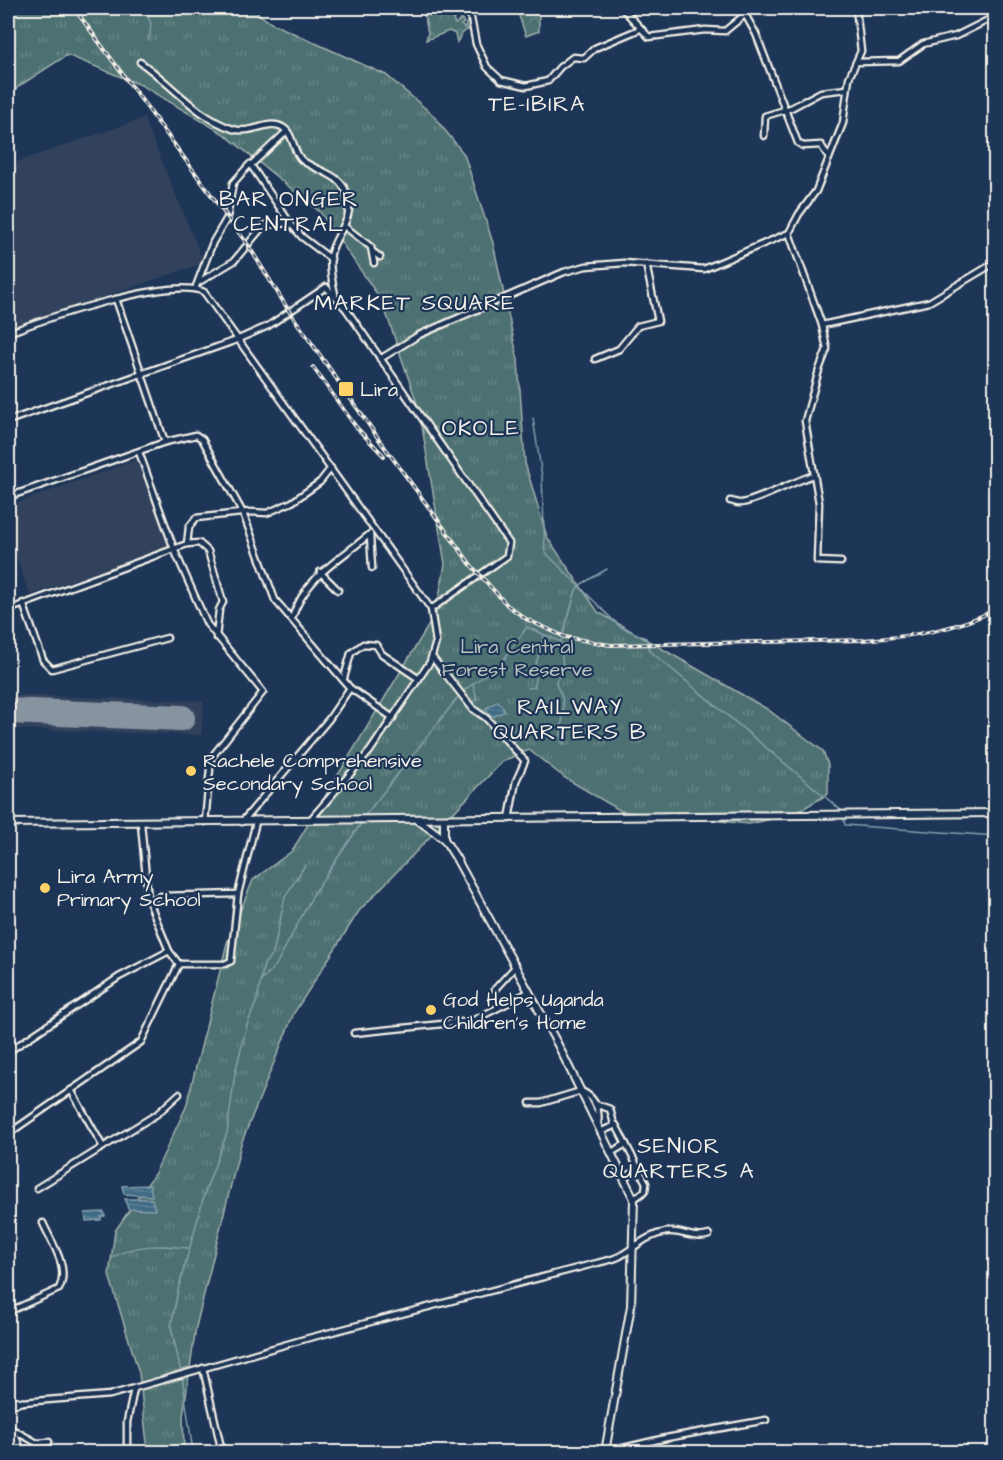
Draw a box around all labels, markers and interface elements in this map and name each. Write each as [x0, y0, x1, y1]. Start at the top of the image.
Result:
district label: TE-IBIRA [488, 89, 586, 120]
district label: BAR ONGER CENTRAL [219, 184, 359, 240]
district label: MARKET SQUARE [314, 288, 516, 319]
place label: Lira [360, 376, 398, 404]
marker: Lira [337, 380, 355, 398]
district label: OKOLE [442, 413, 520, 444]
park label: Lira Central Forest Reserve [441, 633, 593, 684]
district label: RAILWAY QUARTERS B [493, 692, 647, 748]
place label: Rachele Comprehensive Secondary School [203, 747, 422, 799]
marker: Rachele Comprehensive Secondary School [184, 764, 198, 778]
place label: Lira Army Primary School [57, 863, 201, 915]
marker: Lira Army Primary School [38, 881, 52, 895]
place label: God Helps Uganda Children's Home [443, 986, 604, 1037]
marker: God Helps Uganda Children's Home [424, 1003, 438, 1017]
district label: SENIOR QUARTERS A [603, 1131, 755, 1187]

